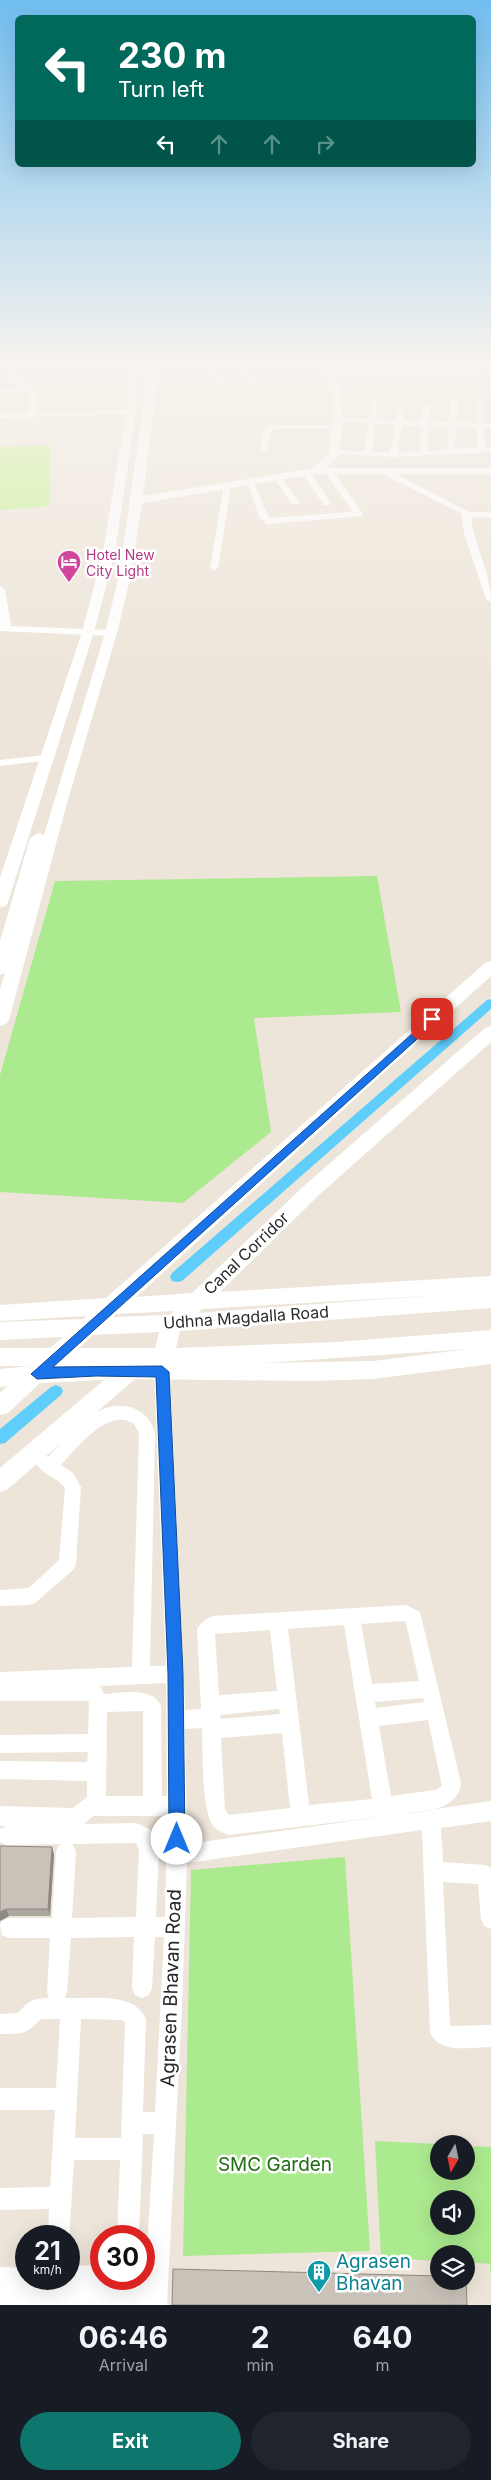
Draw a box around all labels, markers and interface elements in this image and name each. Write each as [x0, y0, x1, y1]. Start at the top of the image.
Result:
text: 230 m [118, 34, 226, 76]
icon: left [35, 35, 100, 100]
text: Turn left [118, 76, 204, 102]
icon: left [152, 130, 180, 158]
icon: ahead [205, 130, 233, 158]
icon: ahead [258, 130, 286, 158]
icon: right [311, 130, 339, 158]
place label: Hotel New City Light [86, 546, 155, 579]
hotel icon: Hotel New City Light [56, 549, 82, 583]
pin [411, 998, 453, 1040]
icon: arrive [418, 1005, 446, 1033]
street label: Canal Corridor [199, 1207, 293, 1299]
street label: Udhna Magdalla Road [163, 1301, 329, 1333]
position arrow [150, 1812, 202, 1864]
street label: Agrasen Bhavan Road [156, 1889, 186, 2087]
north arrow [430, 2135, 475, 2180]
map controls [430, 2135, 475, 2290]
park label: SMC Garden [218, 2153, 332, 2176]
button: sound [430, 2190, 475, 2235]
speed limit sign: 30 [90, 2225, 155, 2290]
text: 21 [34, 2236, 61, 2266]
button: layers [430, 2245, 475, 2290]
place label: Agrasen Bhavan [336, 2250, 411, 2295]
building icon: Agrasen Bhavan [306, 2259, 332, 2293]
text: km/h [33, 2262, 62, 2277]
text: 06:46 [79, 2319, 168, 2355]
text: 2 [251, 2319, 270, 2355]
text: 640 [352, 2319, 412, 2355]
text: Arrival [99, 2355, 148, 2375]
text: min [247, 2355, 274, 2375]
text: m [375, 2355, 389, 2375]
button: Exit [20, 2412, 241, 2470]
button: Share [251, 2412, 471, 2470]

